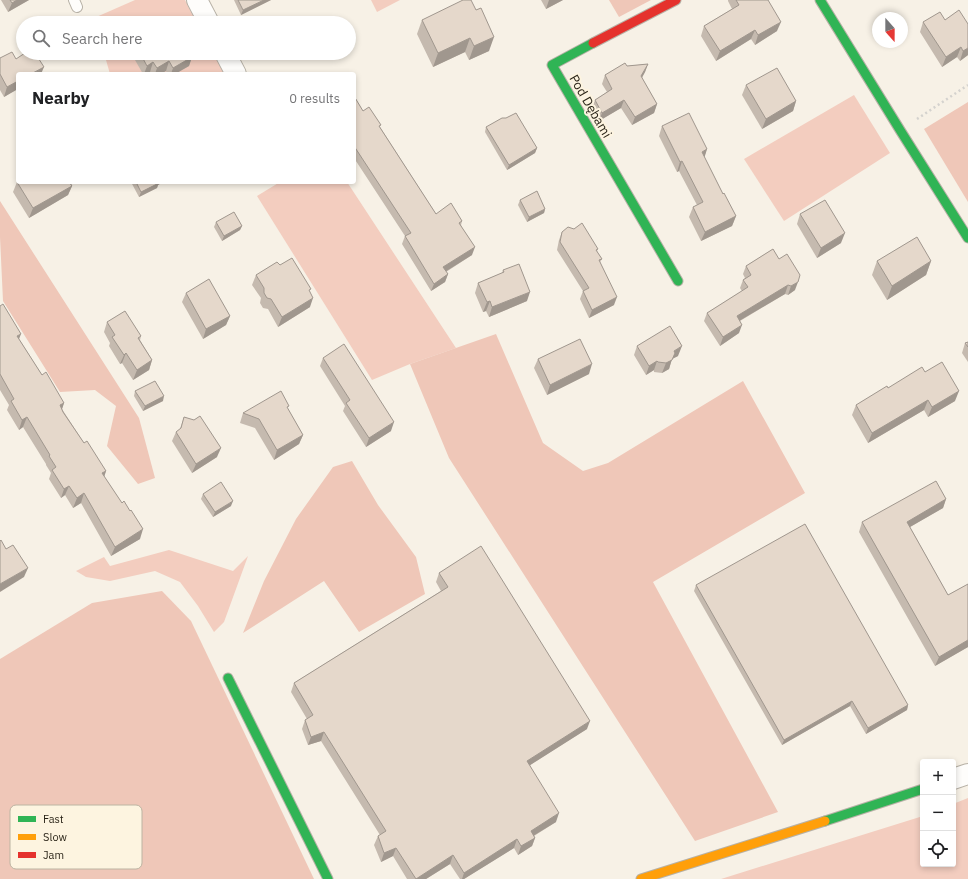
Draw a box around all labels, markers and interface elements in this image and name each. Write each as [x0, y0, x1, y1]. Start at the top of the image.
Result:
north arrow [872, 12, 908, 48]
search box [16, 16, 356, 60]
icon: search [30, 27, 52, 49]
text: Search here [62, 29, 142, 48]
street label: Pod Dębami [566, 71, 616, 141]
text: Nearby [32, 87, 90, 109]
text: 0 results [289, 90, 340, 107]
map controls [920, 759, 956, 867]
button: + [920, 759, 956, 795]
button: − [920, 795, 956, 831]
legend [10, 805, 142, 869]
text: Fast [43, 812, 64, 826]
text: Slow [43, 830, 67, 844]
button: locate [920, 831, 956, 867]
text: Jam [43, 848, 64, 862]

